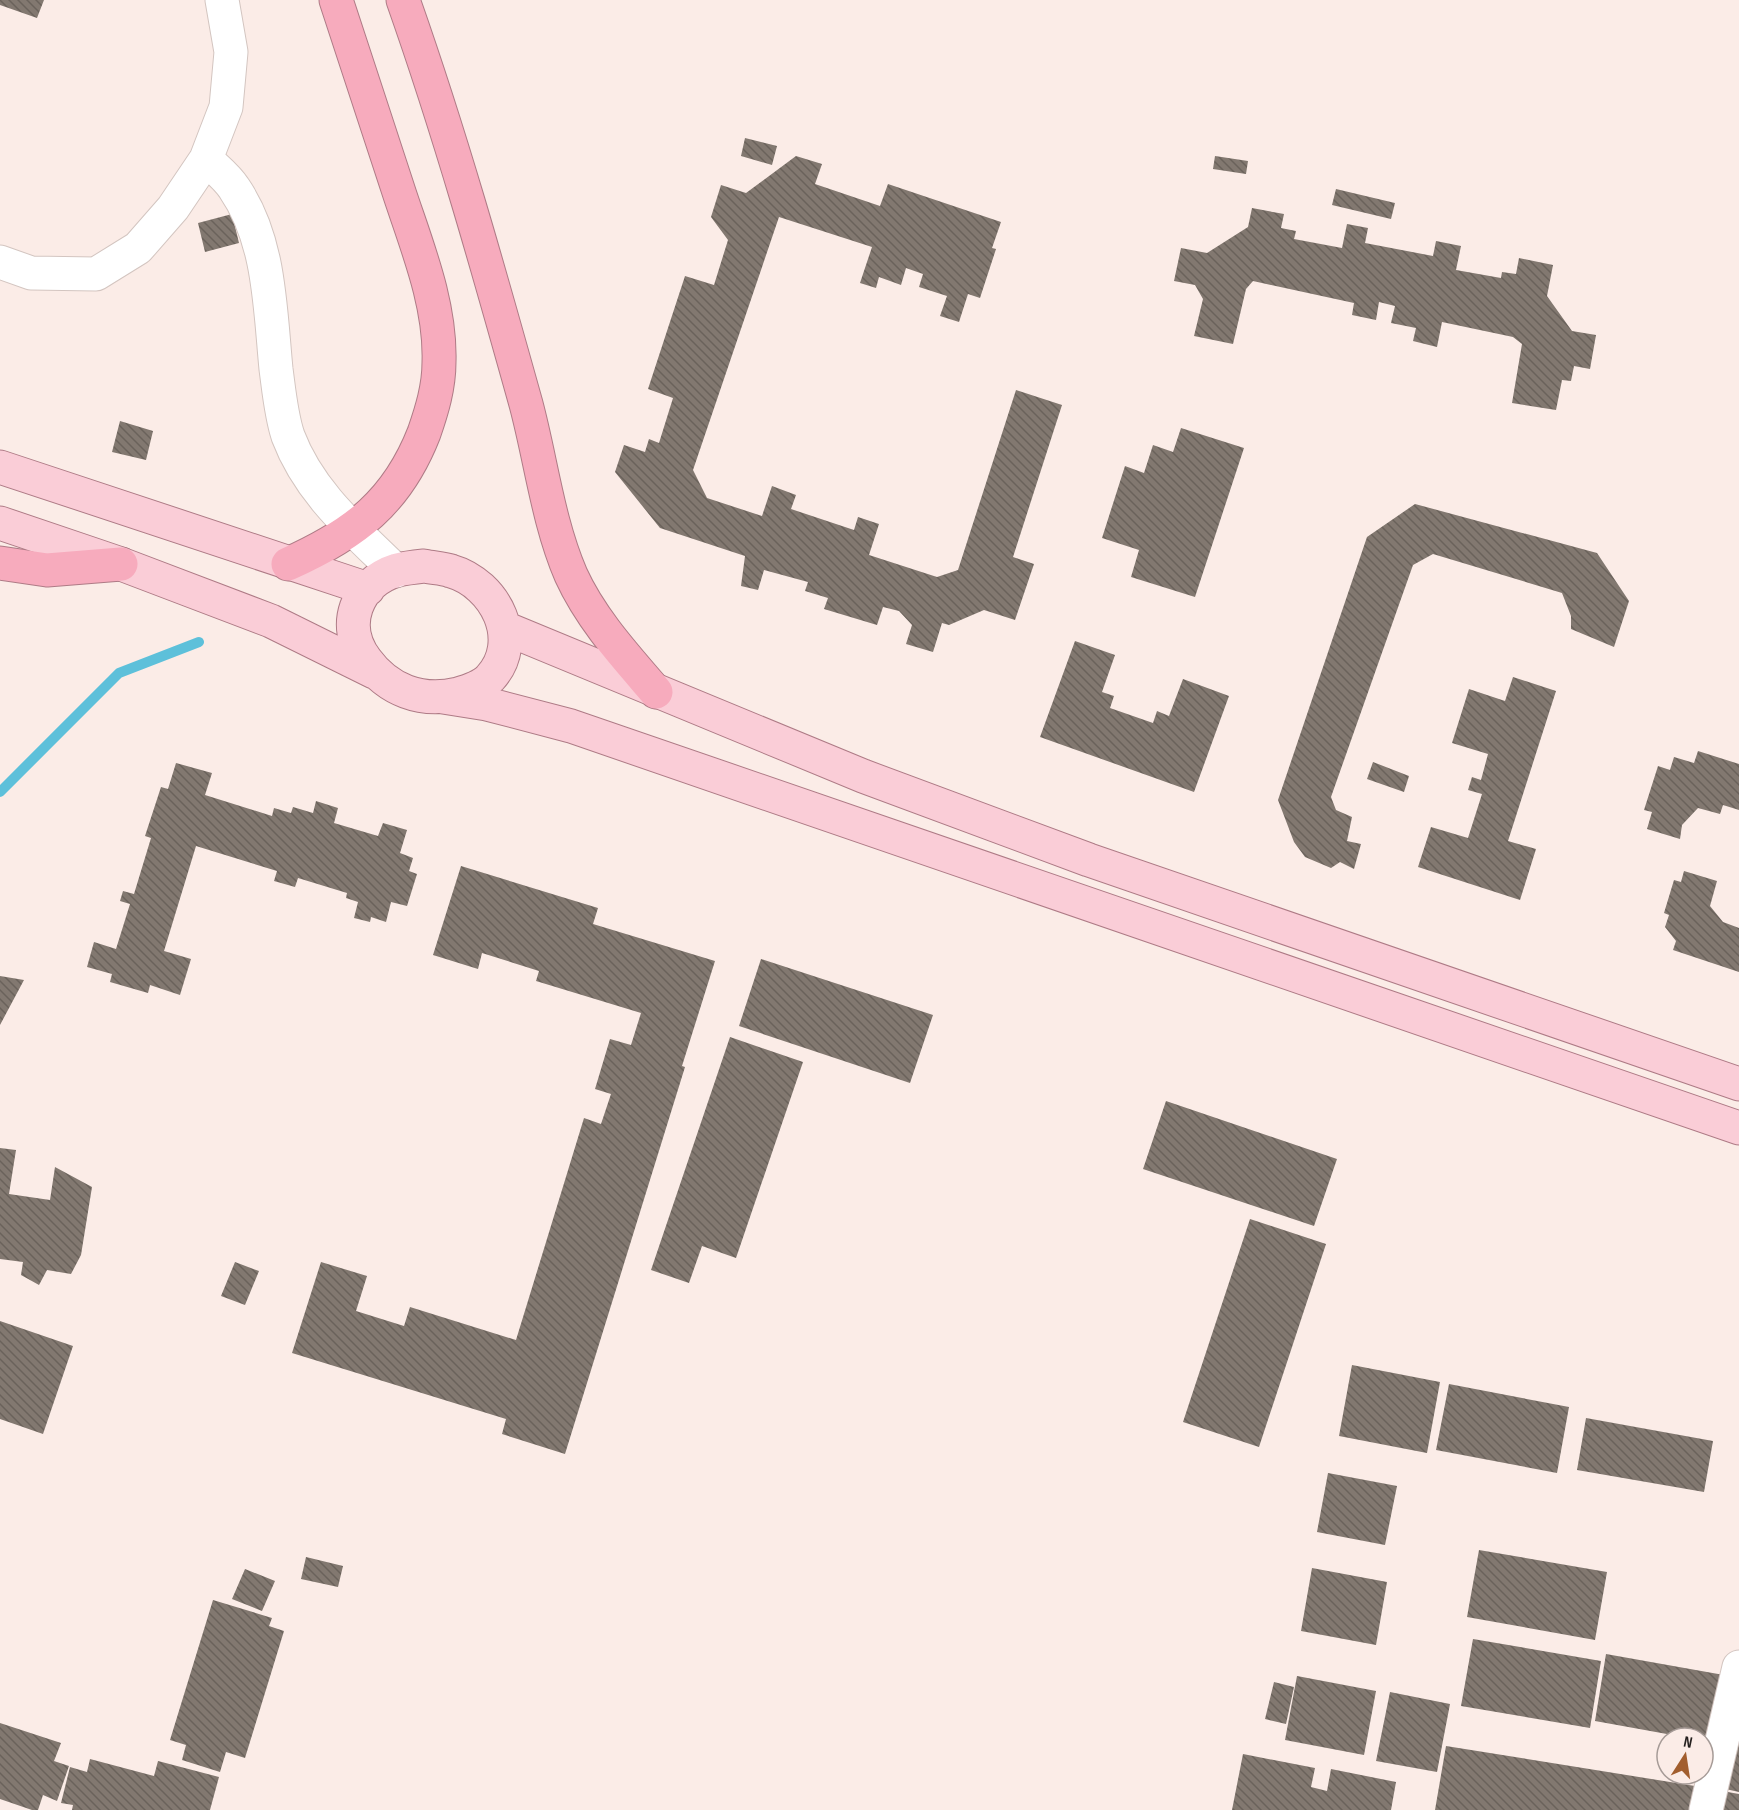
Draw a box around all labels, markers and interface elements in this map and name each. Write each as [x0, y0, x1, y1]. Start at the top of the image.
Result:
north arrow [1655, 1726, 1715, 1786]
text: N [1682, 1733, 1694, 1753]

